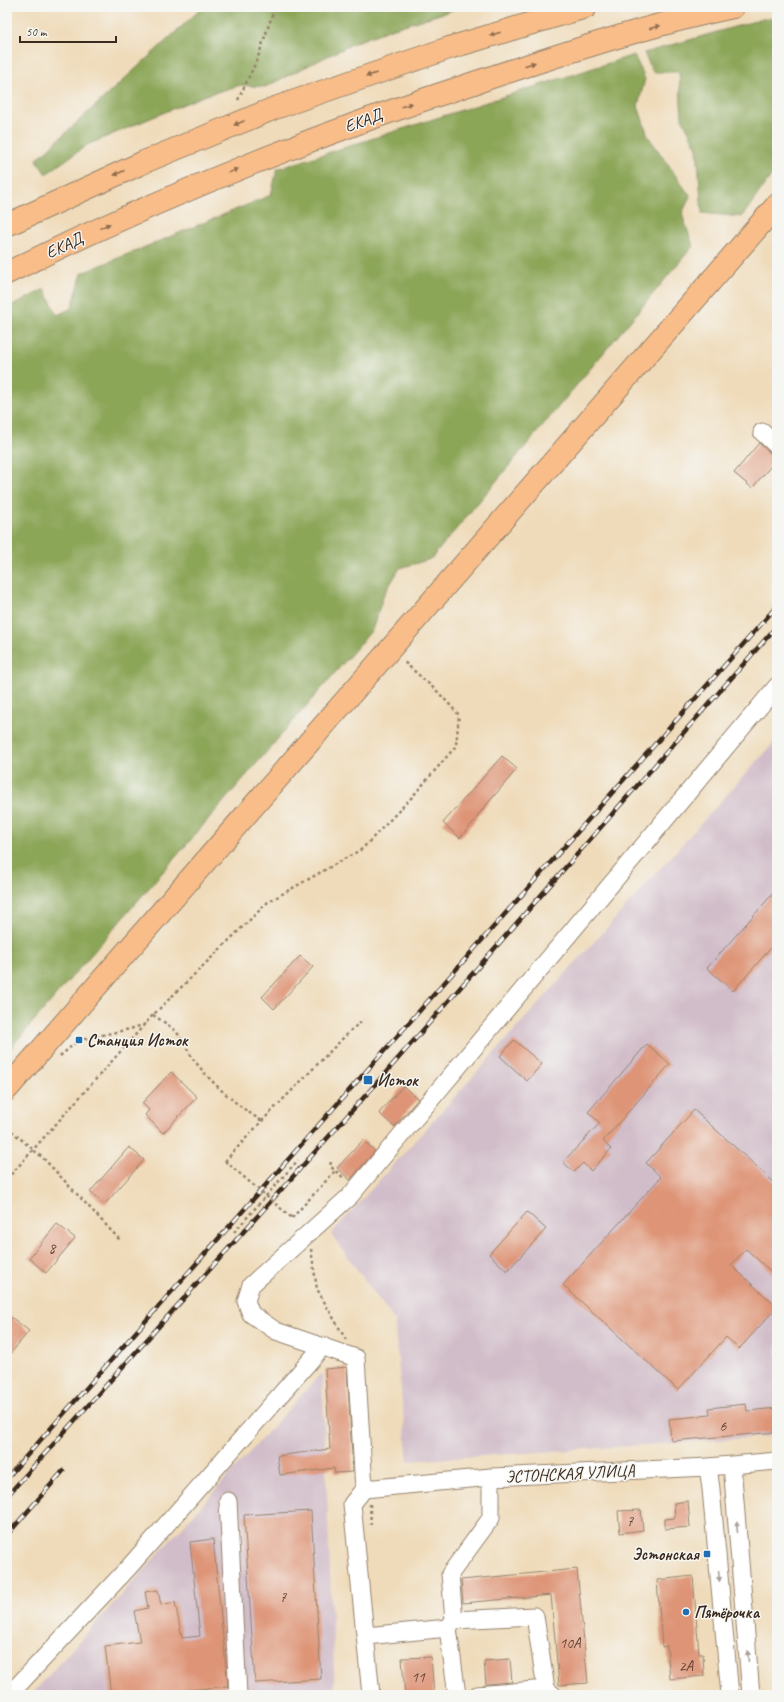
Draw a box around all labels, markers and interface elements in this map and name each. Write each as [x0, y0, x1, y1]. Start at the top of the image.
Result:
scale bar [20, 18, 116, 44]
text: 50 m [26, 24, 48, 40]
one-way arrow [649, 24, 661, 30]
one-way arrow [488, 31, 500, 37]
one-way arrow [525, 61, 537, 67]
one-way arrow [365, 72, 377, 78]
one-way arrow [401, 102, 413, 108]
street label: ЕКАД [341, 103, 386, 137]
one-way arrow [233, 119, 245, 126]
one-way arrow [227, 167, 239, 173]
one-way arrow [114, 170, 125, 176]
one-way arrow [100, 223, 111, 229]
street label: ЕКАД [42, 227, 88, 263]
place label: Станция Исток [87, 1030, 189, 1051]
marker: Станция Исток [74, 1035, 84, 1045]
place label: Исток [377, 1070, 419, 1091]
marker: Исток [362, 1074, 374, 1086]
house number: 8 [49, 1239, 57, 1258]
house number: 6 [720, 1417, 728, 1436]
street label: ЭСТОНСКАЯ УЛИЦА [505, 1460, 636, 1487]
house number: 7 [627, 1512, 635, 1531]
one-way arrow [734, 1521, 741, 1533]
place label: Эстонская [632, 1544, 700, 1565]
marker: Эстонская [702, 1549, 712, 1559]
one-way arrow [715, 1569, 722, 1582]
house number: 7 [280, 1588, 288, 1607]
place label: Пятёрочка [694, 1602, 761, 1623]
marker: Пятёрочка [681, 1607, 691, 1617]
house number: 10А [559, 1634, 582, 1653]
one-way arrow [744, 1650, 751, 1662]
house number: 2А [679, 1657, 695, 1676]
house number: 11 [411, 1668, 426, 1687]

